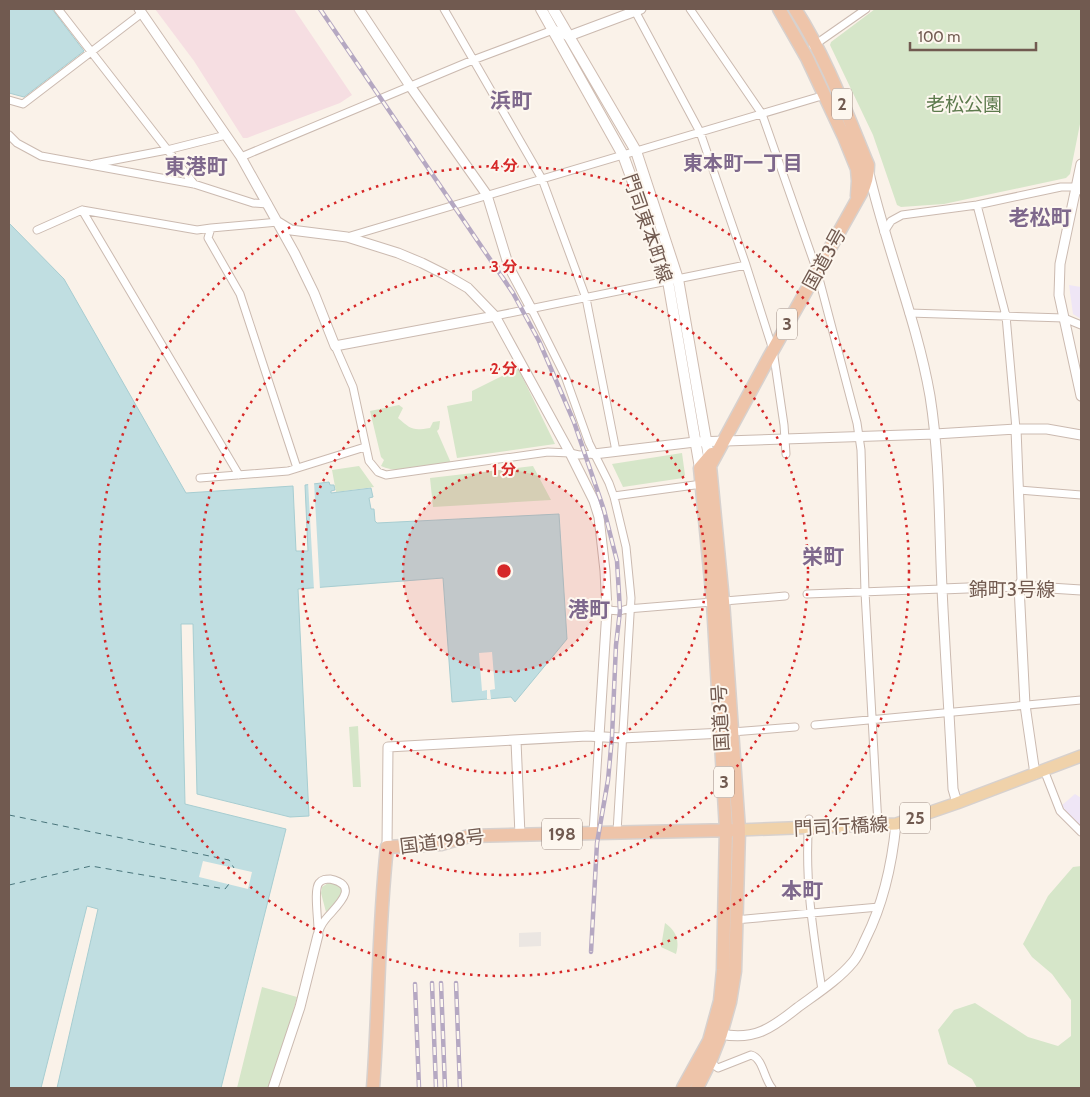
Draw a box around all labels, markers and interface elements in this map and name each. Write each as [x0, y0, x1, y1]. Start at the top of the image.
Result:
scale bar [910, 20, 1036, 52]
text: 100 m [918, 28, 960, 46]
district label: 浜町 [490, 88, 532, 113]
road number: 2 [832, 88, 852, 120]
park label: 老松公園 [926, 93, 1002, 116]
district label: 東本町一丁目 [683, 151, 803, 175]
district label: 東港町 [165, 154, 228, 179]
text: 4 分 [490, 157, 518, 175]
street label: 門司東本町線 [618, 171, 677, 286]
district label: 老松町 [1009, 205, 1072, 230]
street label: 国道3号 [798, 224, 851, 294]
text: 3 分 [491, 258, 517, 276]
road number: 3 [777, 308, 797, 339]
text: 2 分 [491, 360, 517, 378]
text: 1 分 [492, 461, 516, 479]
district label: 栄町 [802, 544, 844, 569]
centre of rings [495, 562, 513, 580]
street label: 錦町3号線 [969, 578, 1055, 601]
district label: 港町 [568, 597, 610, 622]
street label: 国道3号 [707, 684, 734, 752]
road number: 3 [714, 766, 734, 798]
road number: 25 [900, 802, 930, 834]
street label: 門司行橋線 [793, 813, 889, 840]
road number: 198 [542, 819, 582, 850]
street label: 国道198号 [398, 825, 486, 858]
district label: 本町 [781, 878, 823, 903]

